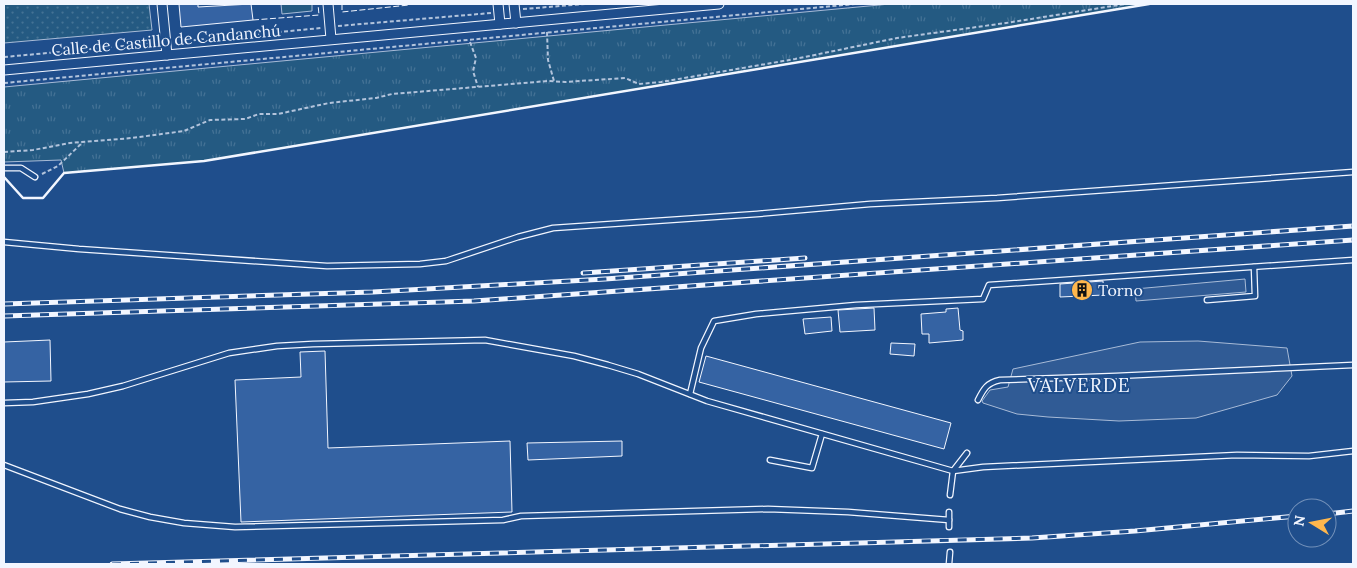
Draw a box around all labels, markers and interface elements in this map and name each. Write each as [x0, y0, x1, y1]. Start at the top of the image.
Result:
street label: Calle de Castillo de Candanchú [51, 20, 282, 60]
building icon: Torno [1070, 278, 1094, 302]
place label: Torno [1098, 280, 1143, 300]
district label: VALVERDE [1026, 373, 1131, 397]
north arrow [1287, 498, 1337, 548]
text: N [1289, 514, 1309, 528]

